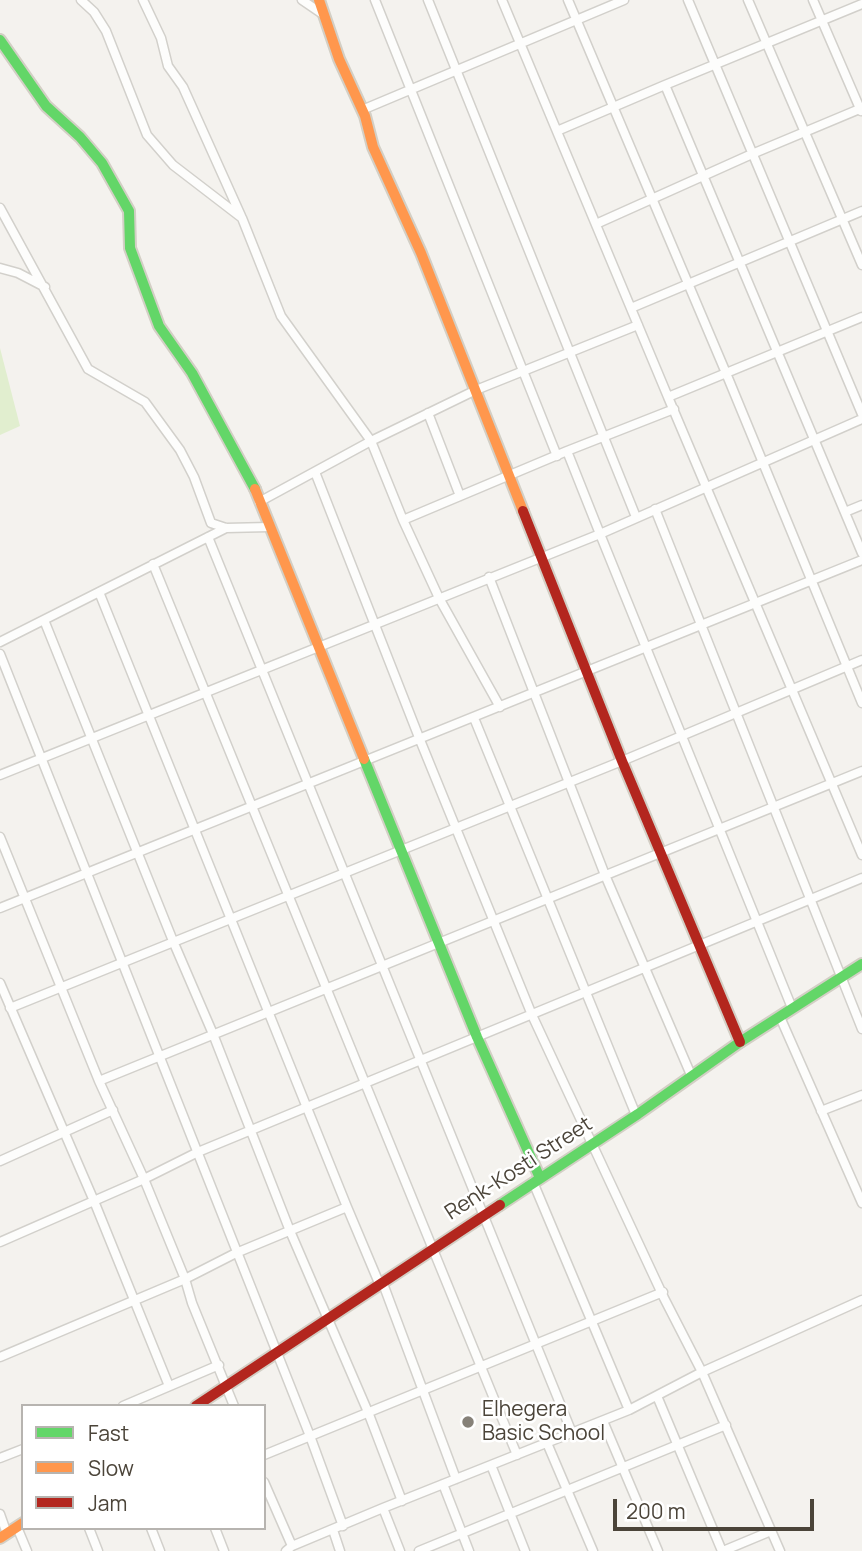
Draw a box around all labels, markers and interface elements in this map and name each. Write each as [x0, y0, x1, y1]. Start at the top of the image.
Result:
street label: Renk-Kosti Street [441, 1112, 597, 1226]
place label: Elhegera Basic School [482, 1397, 605, 1447]
legend [21, 1404, 266, 1530]
marker: Elhegera Basic School [460, 1414, 476, 1430]
text: Fast [88, 1419, 129, 1447]
text: Slow [88, 1454, 134, 1482]
scale bar [617, 1484, 818, 1528]
text: Jam [88, 1489, 127, 1517]
text: 200 m [626, 1497, 686, 1525]

